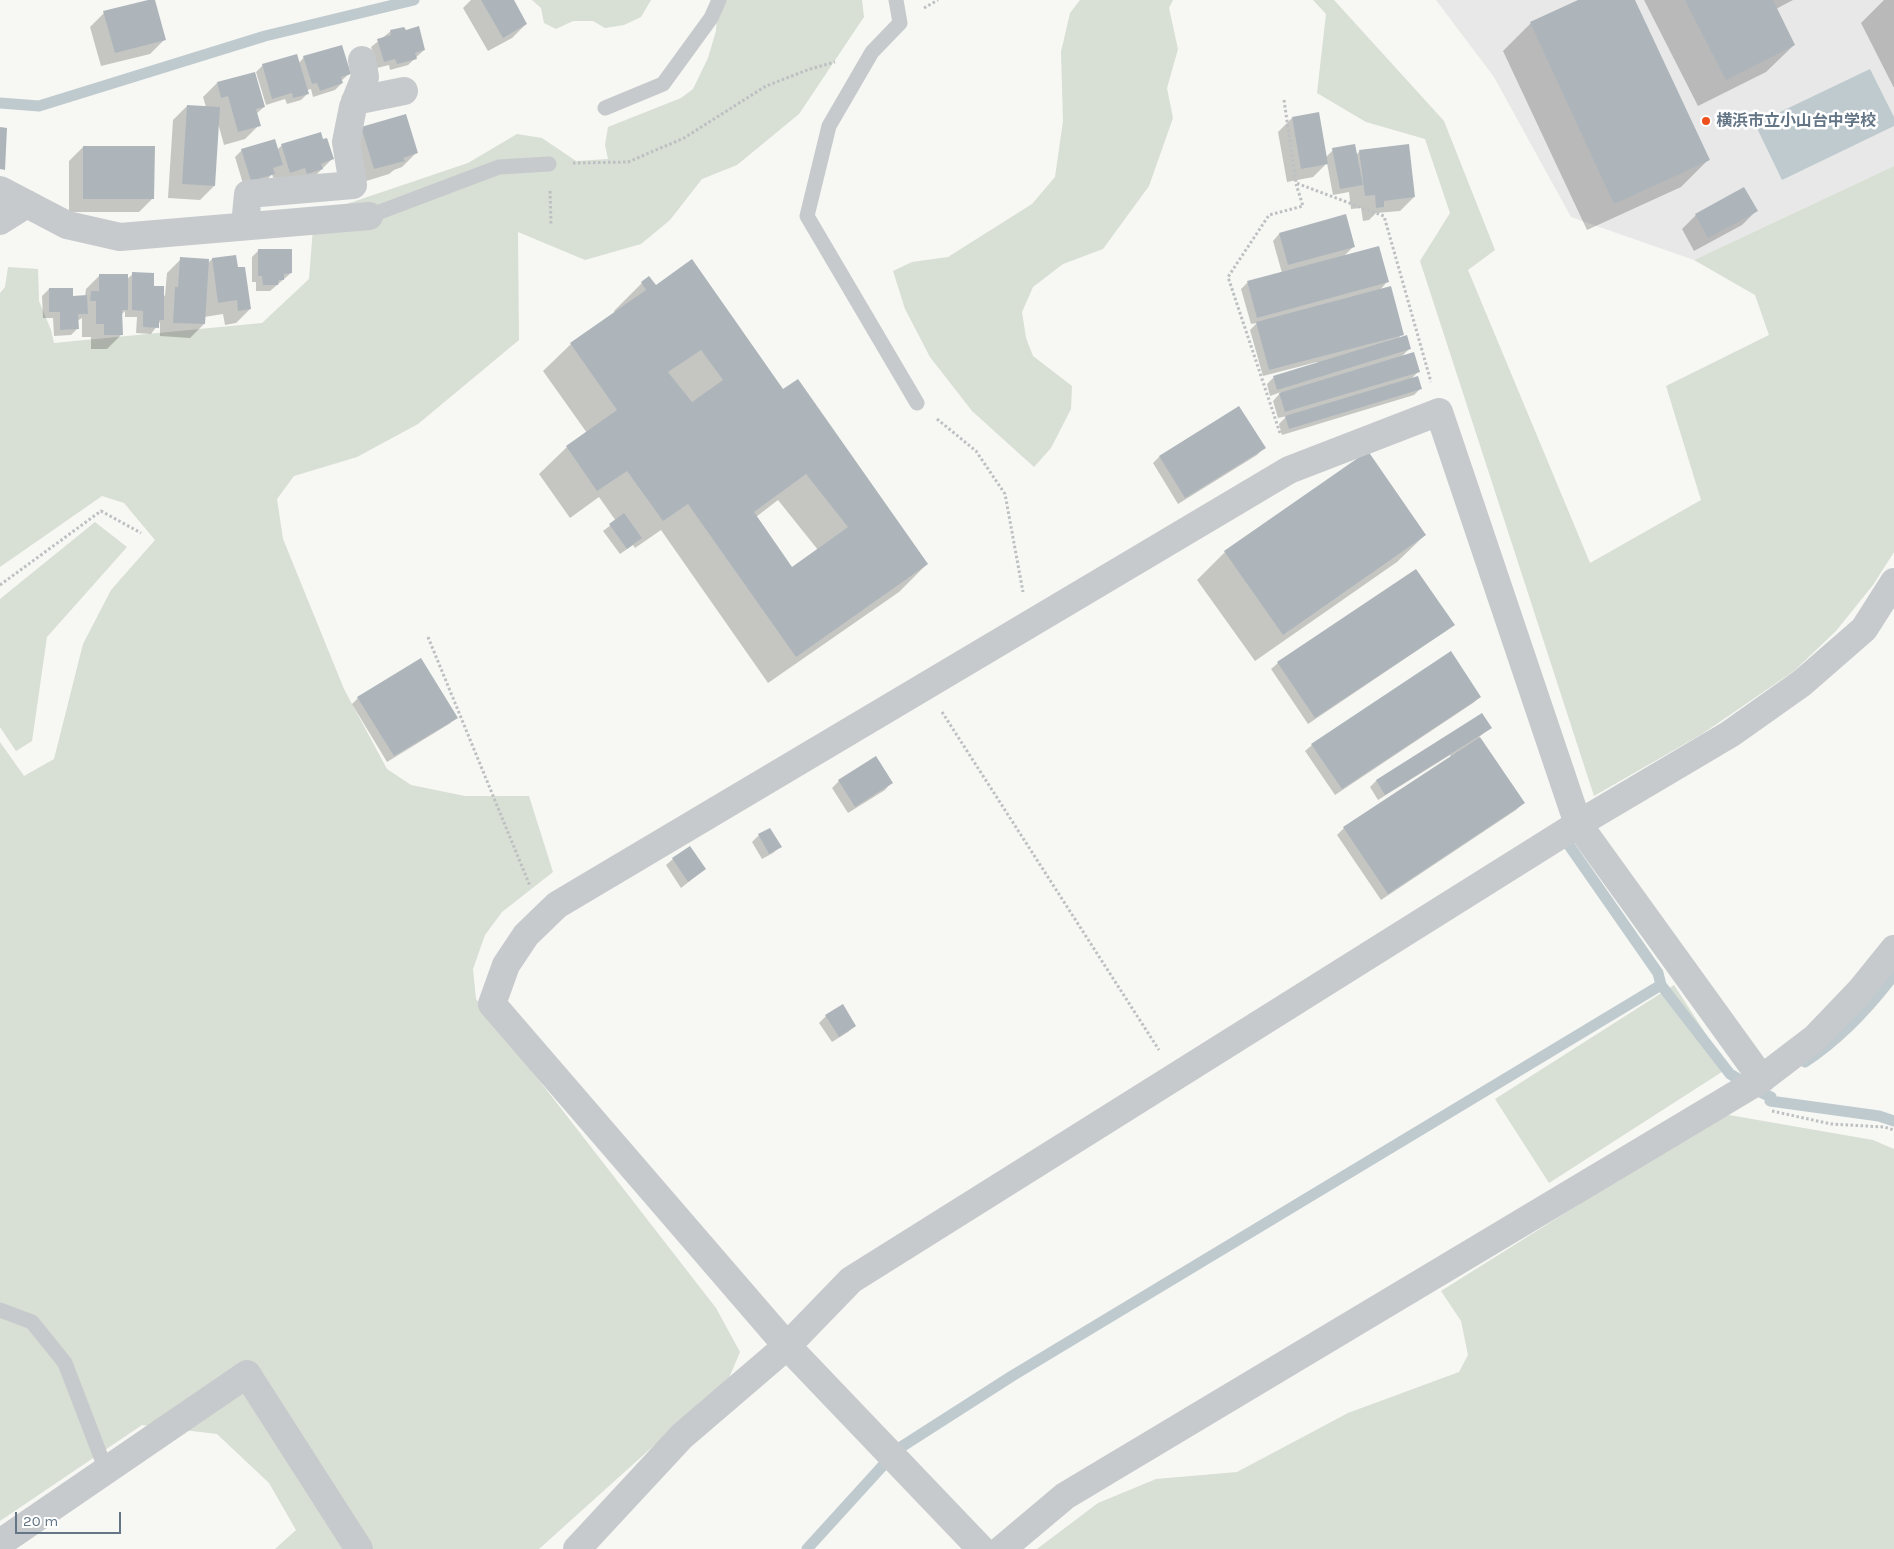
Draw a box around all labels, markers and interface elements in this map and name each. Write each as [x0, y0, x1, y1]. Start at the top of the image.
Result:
place label: 横浜市立小山台中学校 [1716, 111, 1876, 131]
marker: 横浜市立小山台中学校 [1700, 115, 1712, 127]
scale bar [18, 1502, 124, 1534]
text: 20 m [23, 1512, 58, 1530]

